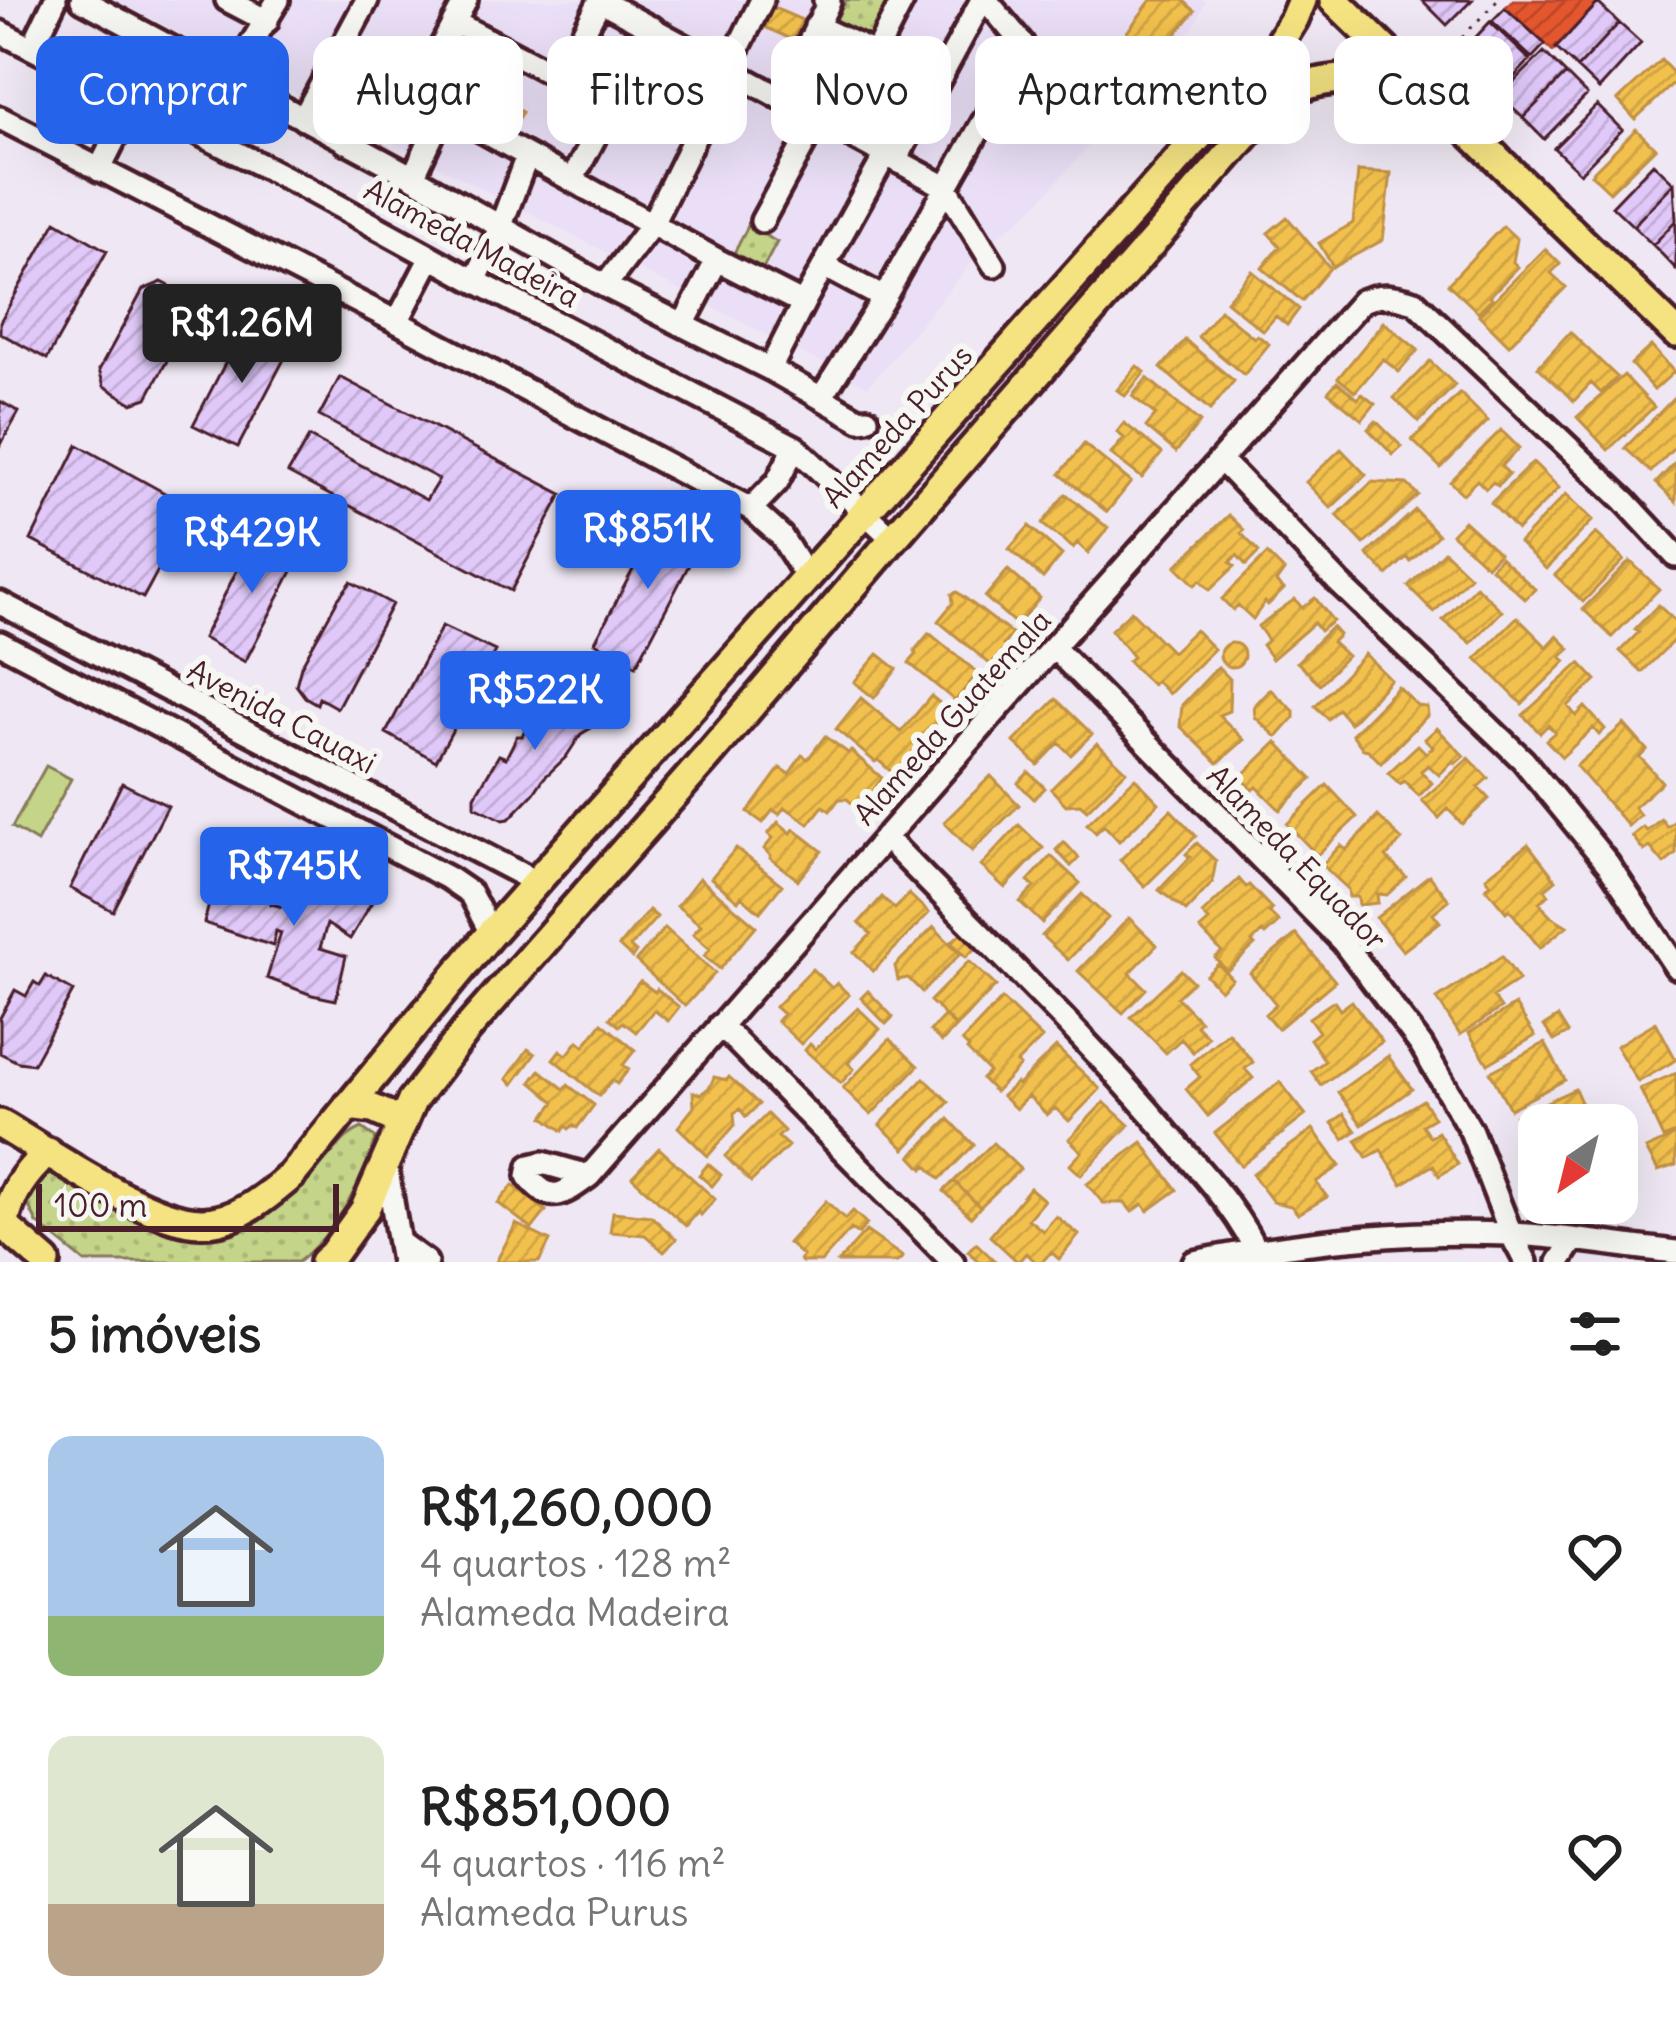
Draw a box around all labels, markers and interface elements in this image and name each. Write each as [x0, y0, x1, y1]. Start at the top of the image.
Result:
chip: Comprar [36, 36, 289, 144]
chip: Alugar [313, 36, 523, 144]
chip: Filtros [547, 36, 747, 144]
chip: Novo [771, 36, 951, 144]
chip: Apartamento [975, 36, 1310, 144]
chip: Casa [1334, 36, 1513, 144]
street label: Alameda Madeira [358, 170, 586, 316]
pin: R$1.26M [131, 284, 353, 386]
text: R$1.26M [170, 298, 314, 347]
street label: Alameda Purus [814, 337, 980, 515]
pin: R$851K [550, 490, 746, 592]
pin: R$429K [154, 494, 350, 596]
text: R$851K [583, 504, 713, 553]
text: R$429K [184, 508, 320, 557]
street label: Alameda Guatemala [845, 601, 1059, 833]
street label: Avenida Cauaxi [181, 650, 383, 782]
pin: R$522K [437, 651, 633, 753]
text: R$522K [467, 665, 603, 714]
street label: Alameda Equador [1199, 757, 1395, 957]
pin: R$745K [196, 827, 392, 929]
text: R$745K [227, 841, 361, 890]
north arrow [1518, 1104, 1638, 1224]
map controls [1518, 1104, 1638, 1224]
scale bar [36, 1178, 339, 1231]
text: 100 m [54, 1184, 147, 1226]
icon: filters [1562, 1301, 1628, 1367]
text: 5 imóveis [48, 1302, 261, 1366]
text: R$1,260,000 [420, 1475, 713, 1539]
icon: home [144, 1484, 288, 1628]
icon: heart [1562, 1523, 1628, 1589]
text: 4 quartos · 128 m² [420, 1539, 732, 1588]
text: Alameda Madeira [420, 1588, 729, 1637]
text: R$851,000 [420, 1775, 671, 1839]
icon: home [144, 1784, 288, 1928]
icon: heart [1562, 1823, 1628, 1889]
text: 4 quartos · 116 m² [420, 1839, 726, 1888]
text: Alameda Purus [420, 1888, 688, 1937]

